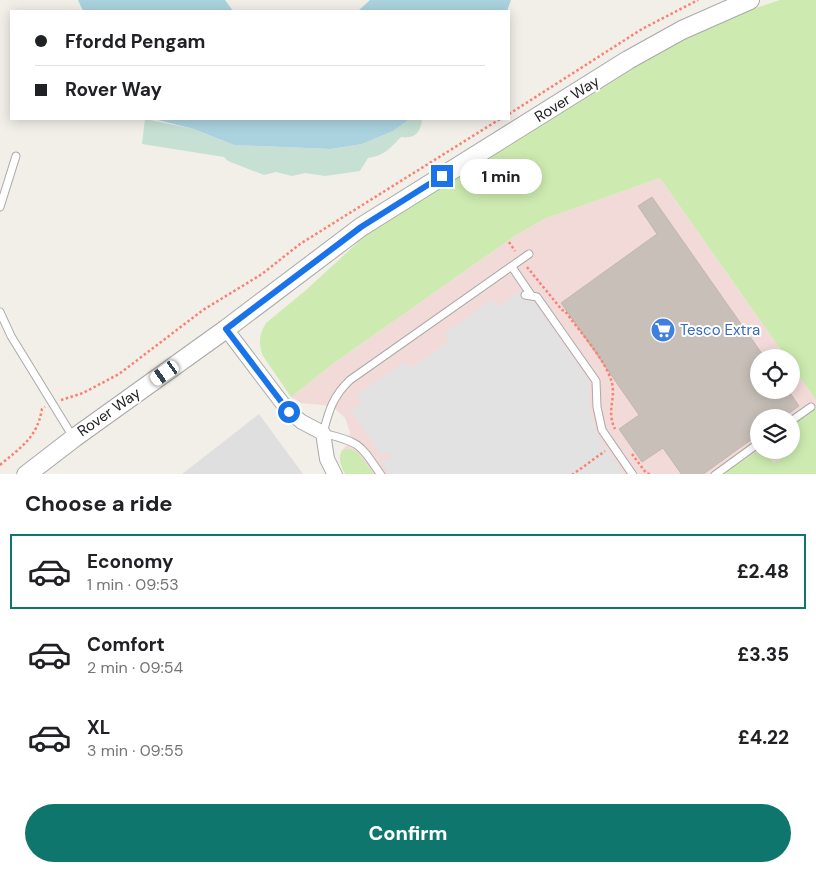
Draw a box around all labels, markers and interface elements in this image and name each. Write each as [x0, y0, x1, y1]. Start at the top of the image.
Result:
text: Ffordd Pengam [65, 29, 206, 54]
street label: Rover Way [531, 71, 604, 127]
text: Rover Way [65, 77, 162, 102]
callout: 1 min [460, 158, 542, 194]
route end [431, 165, 453, 187]
text: 1 min [481, 166, 521, 187]
supermarket icon: Tesco Extra [650, 317, 676, 343]
place label: Tesco Extra [680, 320, 760, 340]
map controls [750, 349, 800, 459]
button: locate [750, 349, 800, 399]
car [148, 358, 181, 388]
street label: Rover Way [74, 383, 145, 441]
route start [278, 401, 300, 423]
button: layers [750, 409, 800, 459]
text: Choose a ride [25, 489, 173, 518]
icon: car [27, 549, 72, 594]
text: Economy [87, 549, 174, 574]
text: £2.48 [737, 559, 789, 584]
text: 1 min · 09:53 [87, 574, 179, 595]
icon: car [27, 632, 72, 677]
text: Comfort [87, 632, 165, 657]
text: £3.35 [737, 642, 789, 667]
text: 2 min · 09:54 [87, 657, 183, 678]
icon: car [27, 715, 72, 760]
text: XL [87, 715, 110, 740]
text: £4.22 [738, 725, 789, 750]
text: 3 min · 09:55 [87, 740, 183, 761]
button: Confirm [25, 804, 791, 862]

